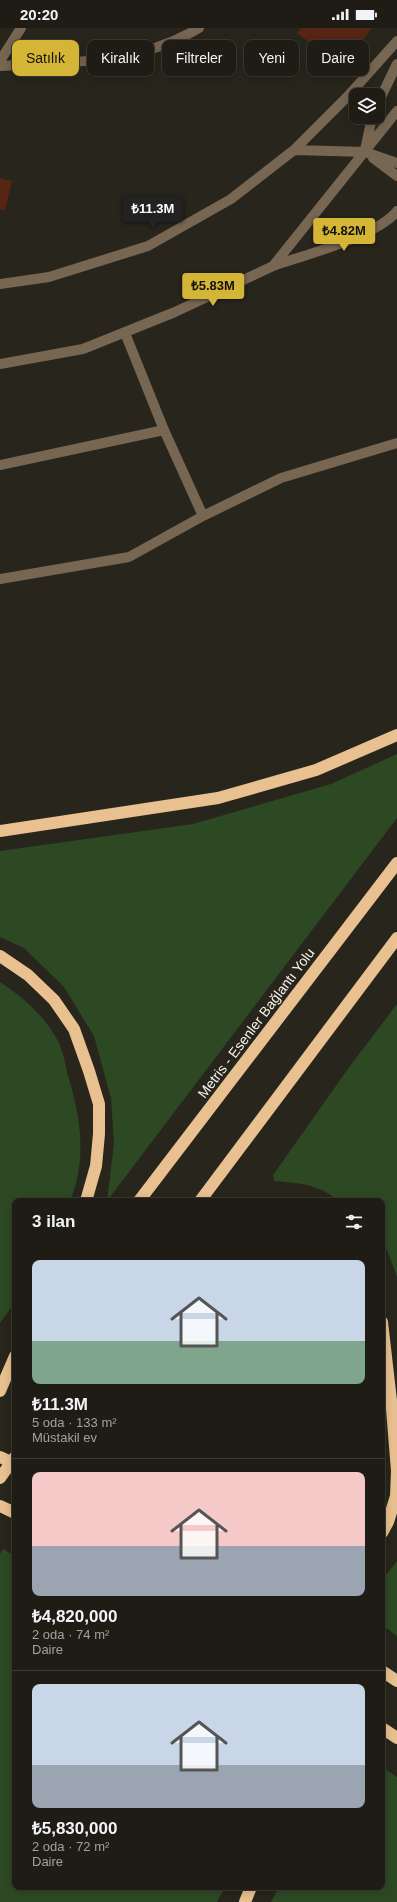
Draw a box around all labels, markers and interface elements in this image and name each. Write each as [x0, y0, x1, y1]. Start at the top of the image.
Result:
text: 20:20 [20, 6, 58, 23]
chip: Satılık [12, 40, 79, 76]
chip: Kiralık [87, 40, 154, 76]
chip: Filtreler [162, 40, 236, 76]
chip: Yeni [244, 40, 299, 76]
chip: Daire [307, 40, 369, 76]
map controls [349, 88, 385, 124]
button: layers [349, 88, 385, 124]
pin: ₺11.3M [120, 196, 186, 230]
text: ₺11.3M [132, 201, 174, 216]
pin: ₺4.82M [311, 218, 377, 252]
text: ₺4.82M [322, 223, 366, 238]
pin: ₺5.83M [180, 273, 246, 307]
text: ₺5.83M [191, 278, 235, 293]
street label: Metris - Esenler Bağlantı Yolu [194, 945, 318, 1101]
icon: filters [343, 1211, 365, 1233]
text: 3 ilan [32, 1212, 75, 1231]
icon: home [163, 1286, 235, 1358]
text: ₺11.3M [32, 1395, 88, 1414]
text: 5 oda · 133 m² [32, 1415, 117, 1430]
text: Müstakil ev [32, 1430, 97, 1445]
icon: home [163, 1498, 235, 1570]
text: ₺4,820,000 [32, 1607, 117, 1626]
text: 2 oda · 74 m² [32, 1627, 109, 1642]
text: Daire [32, 1642, 63, 1657]
icon: home [163, 1710, 235, 1782]
text: ₺5,830,000 [32, 1819, 117, 1838]
text: 2 oda · 72 m² [32, 1839, 109, 1854]
text: Daire [32, 1854, 63, 1869]

